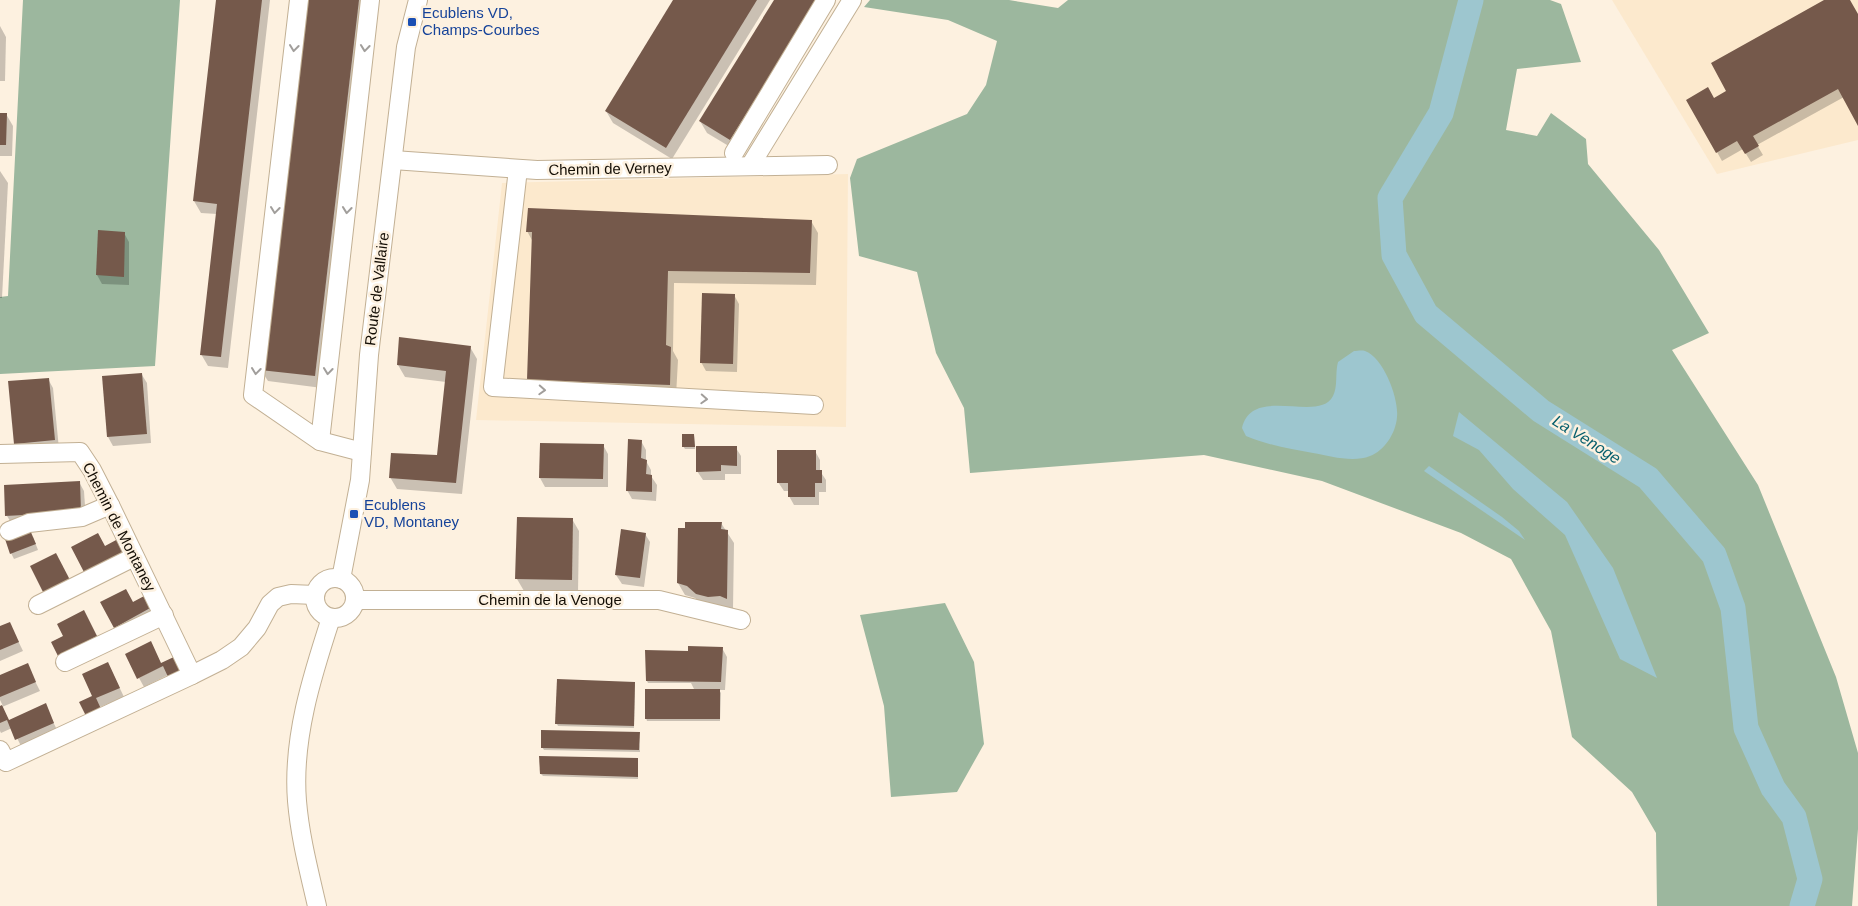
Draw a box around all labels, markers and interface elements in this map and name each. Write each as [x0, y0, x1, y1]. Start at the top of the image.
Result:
place label: Ecublens VD, Champs-Courbes [422, 4, 540, 38]
marker: Ecublens VD, Champs-Courbes [406, 16, 418, 28]
one-way arrow [289, 45, 300, 53]
one-way arrow [360, 45, 371, 53]
street label: Chemin de Verney [548, 159, 672, 178]
one-way arrow [270, 206, 281, 214]
one-way arrow [342, 206, 353, 214]
street label: Route de Vallaire [361, 231, 392, 347]
one-way arrow [251, 368, 262, 376]
one-way arrow [323, 368, 334, 376]
one-way arrow [538, 384, 546, 395]
one-way arrow [700, 393, 708, 404]
water label: La Venoge [1550, 412, 1624, 467]
street label: Chemin de Montaney [80, 459, 160, 595]
place label: Ecublens VD, Montaney [364, 496, 460, 530]
marker: Ecublens VD, Montaney [348, 508, 360, 520]
street label: Chemin de la Venoge [478, 591, 622, 608]

